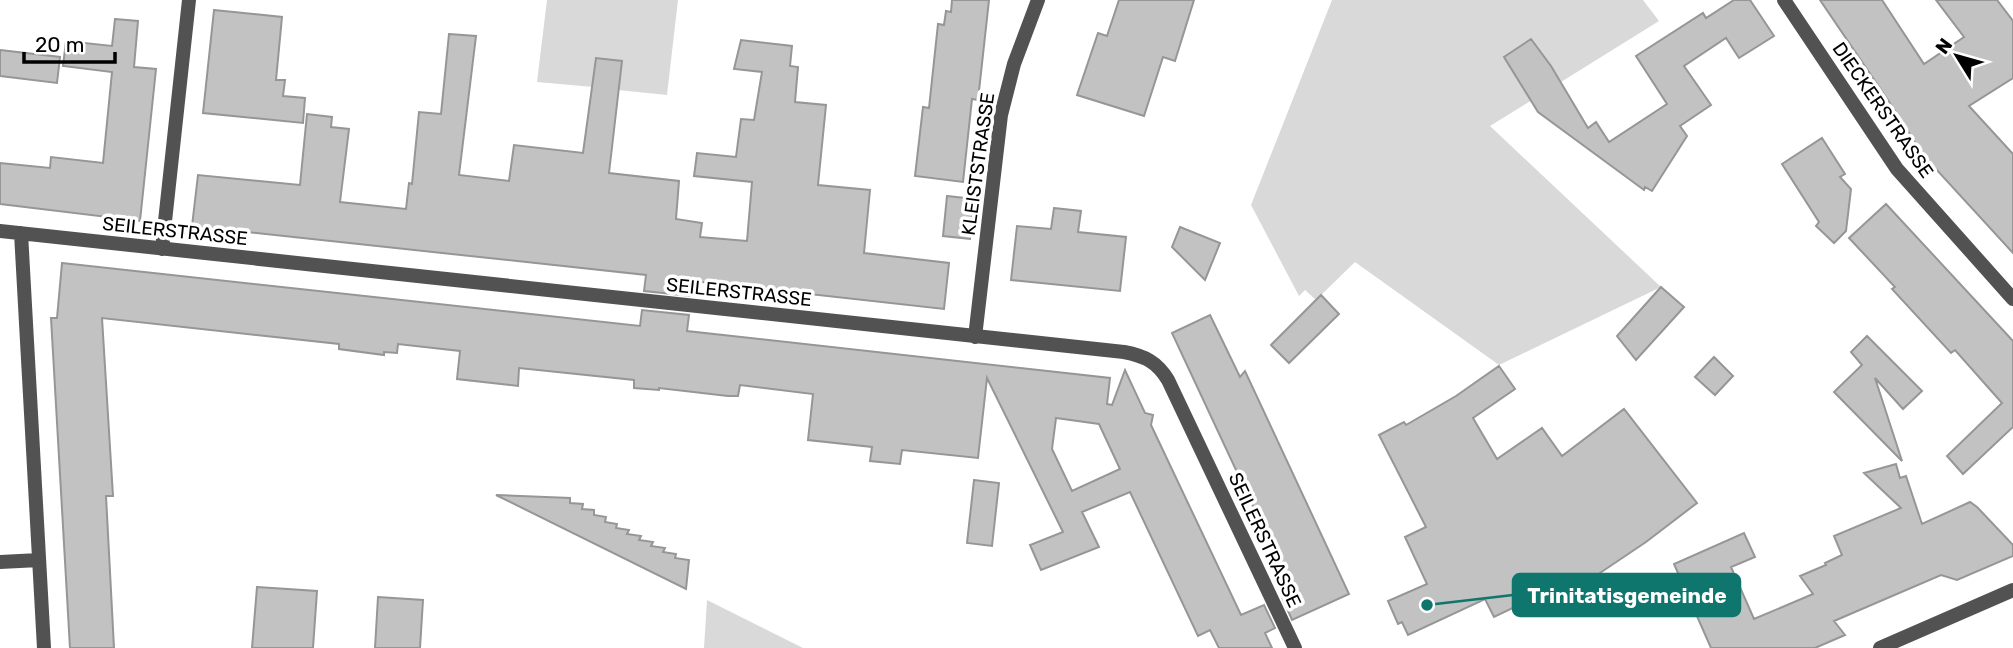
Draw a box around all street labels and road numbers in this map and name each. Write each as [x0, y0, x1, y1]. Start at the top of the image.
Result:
street label: DIECKERSTRASSE [1828, 38, 1938, 182]
street label: KLEISTSTRASSE [957, 91, 999, 237]
street label: SEILERSTRASSE [101, 212, 249, 250]
street label: SEILERSTRASSE [665, 273, 813, 311]
street label: SEILERSTRASSE [1224, 469, 1306, 611]

